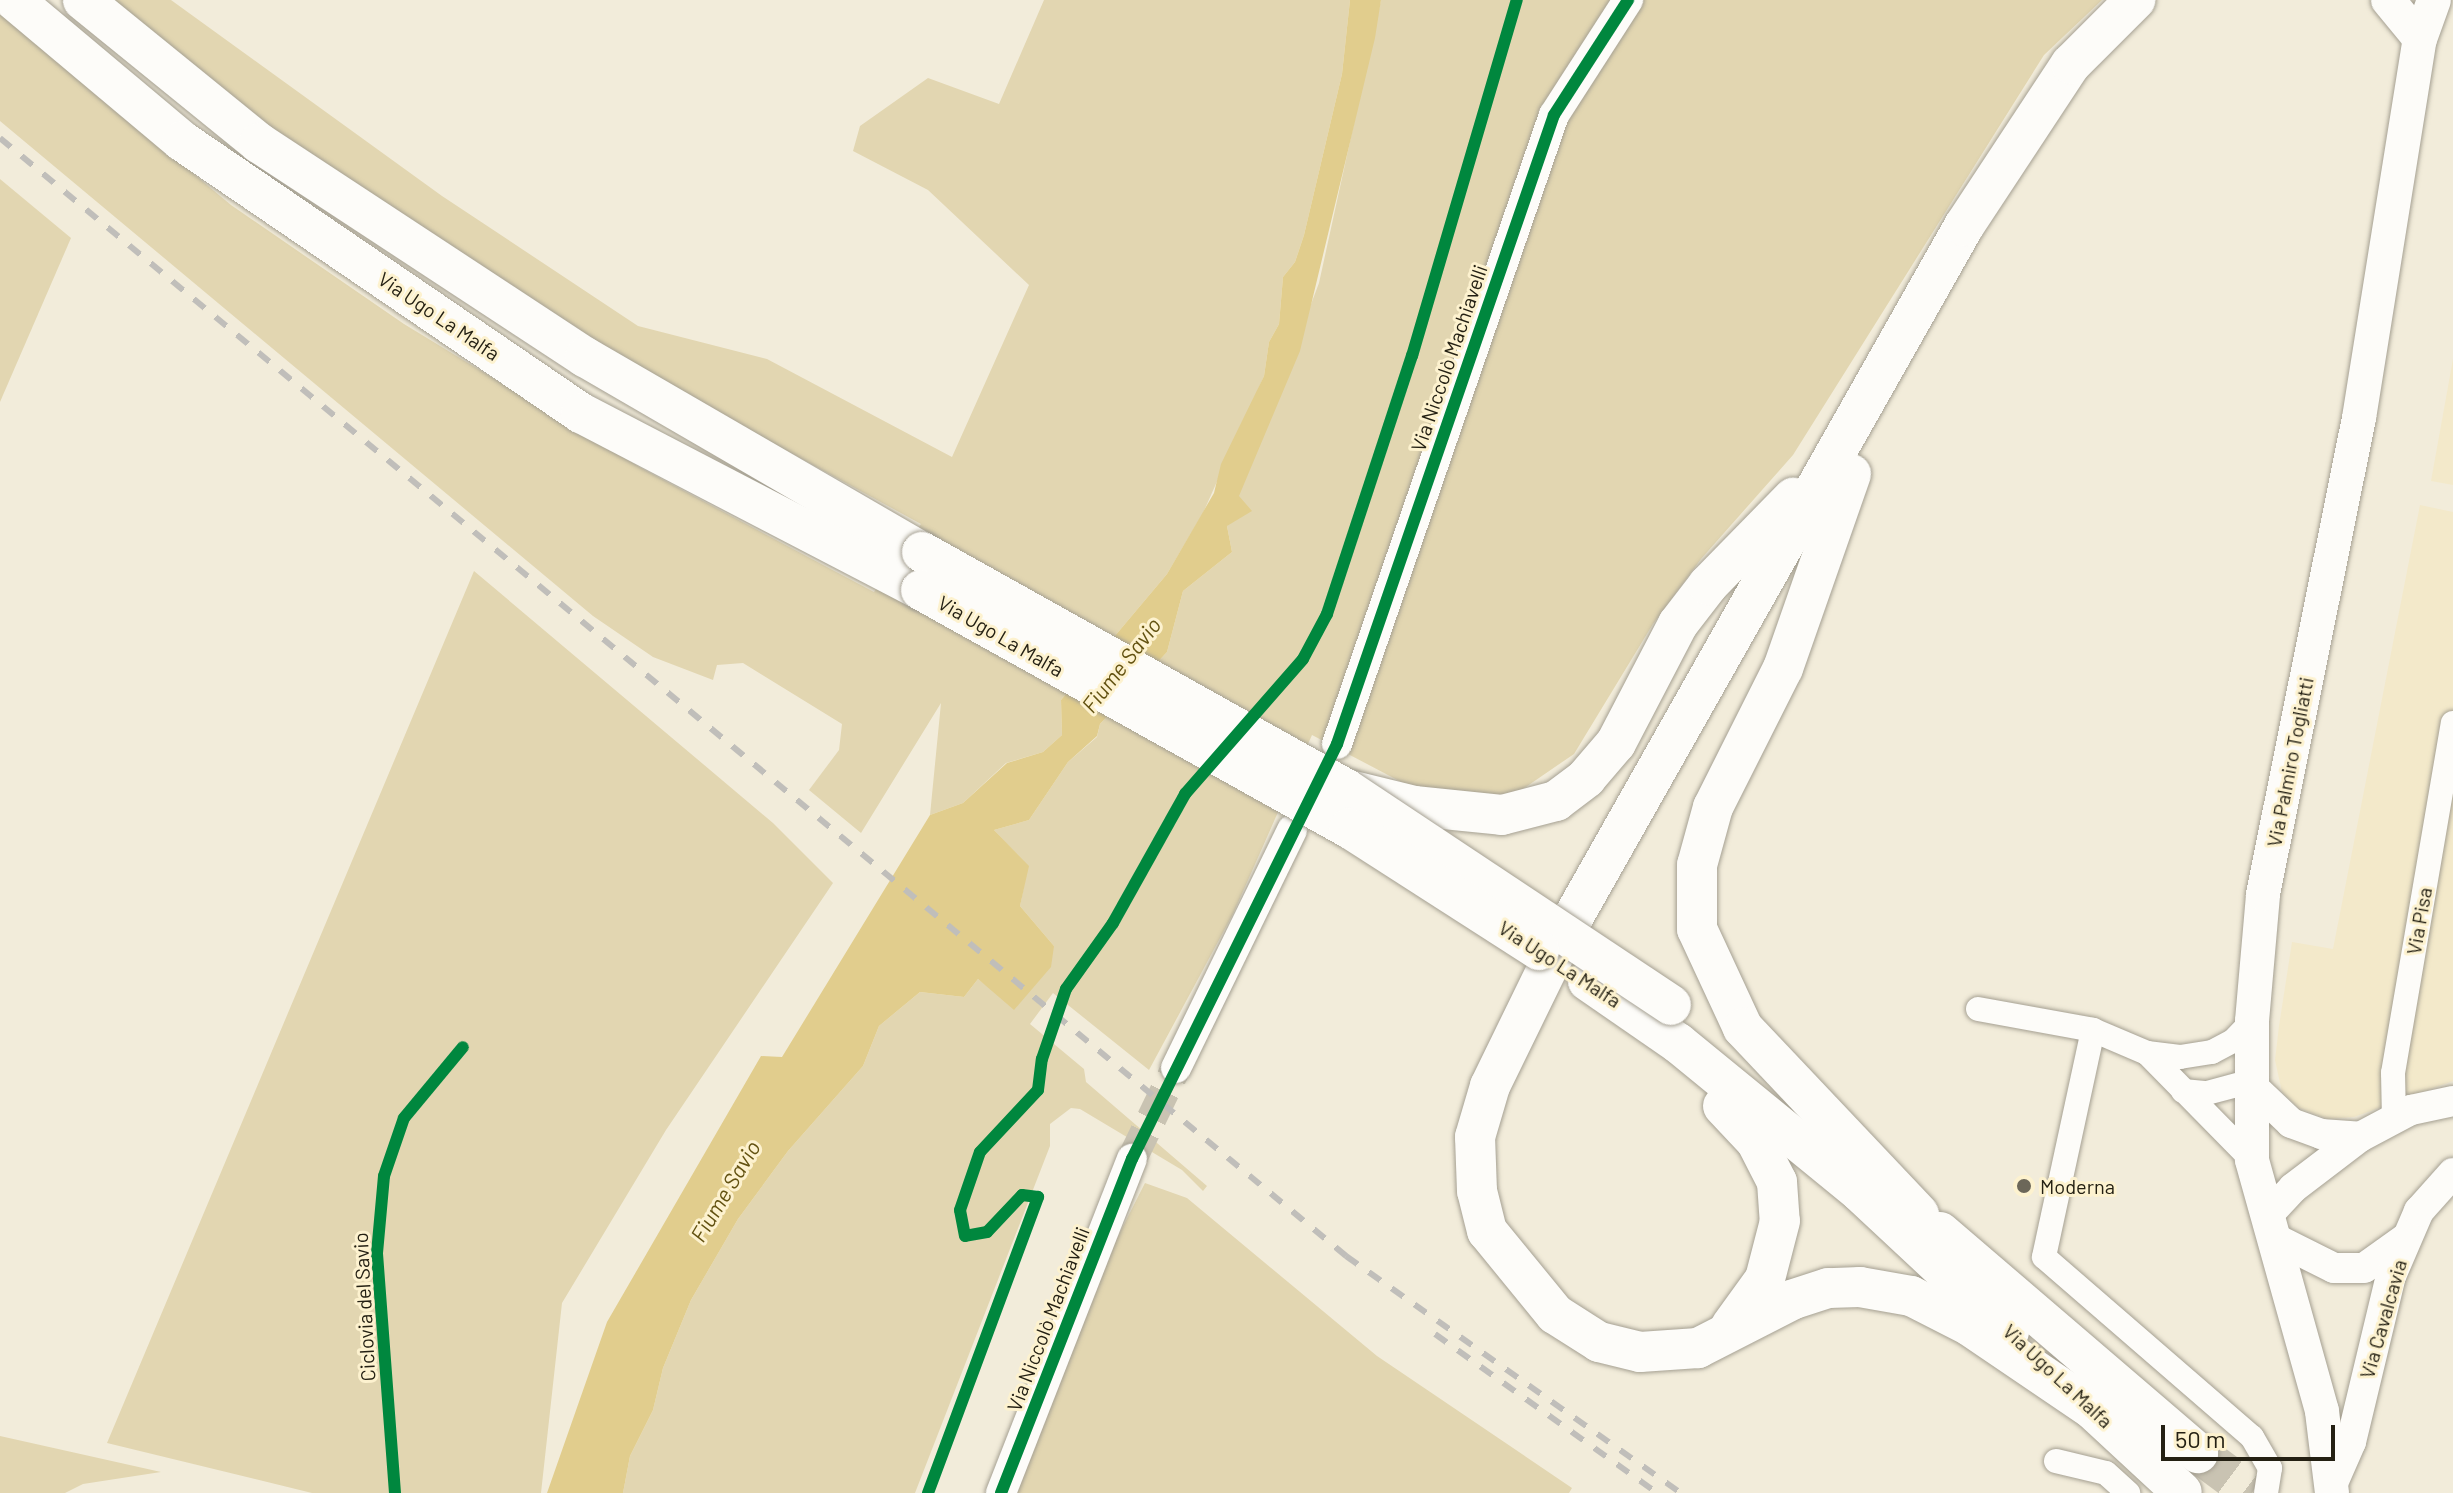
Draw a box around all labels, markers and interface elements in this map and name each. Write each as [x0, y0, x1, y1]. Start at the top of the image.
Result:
street label: Via Niccolò Machiavelli [1406, 262, 1492, 454]
street label: Via Ugo La Malfa [374, 267, 504, 365]
street label: Via Ugo La Malfa [934, 590, 1068, 682]
water label: Fiume Savio [1076, 612, 1166, 718]
street label: Via Palmiro Togliatti [2262, 675, 2318, 849]
street label: Via Pisa [2401, 885, 2437, 957]
street label: Via Ugo La Malfa [1494, 915, 1626, 1013]
water label: Fiume Savio [684, 1136, 766, 1246]
place label: Moderna [2040, 1174, 2115, 1198]
marker: Moderna [2015, 1177, 2033, 1195]
street label: Via Niccolò Machiavelli [1002, 1223, 1094, 1415]
street label: Ciclovia del Savio [348, 1232, 380, 1382]
street label: Via Cavalcavia [2355, 1257, 2411, 1381]
street label: Via Ugo La Malfa [1998, 1319, 2118, 1433]
scale bar [2165, 1409, 2339, 1459]
text: 50 m [2175, 1424, 2226, 1453]

